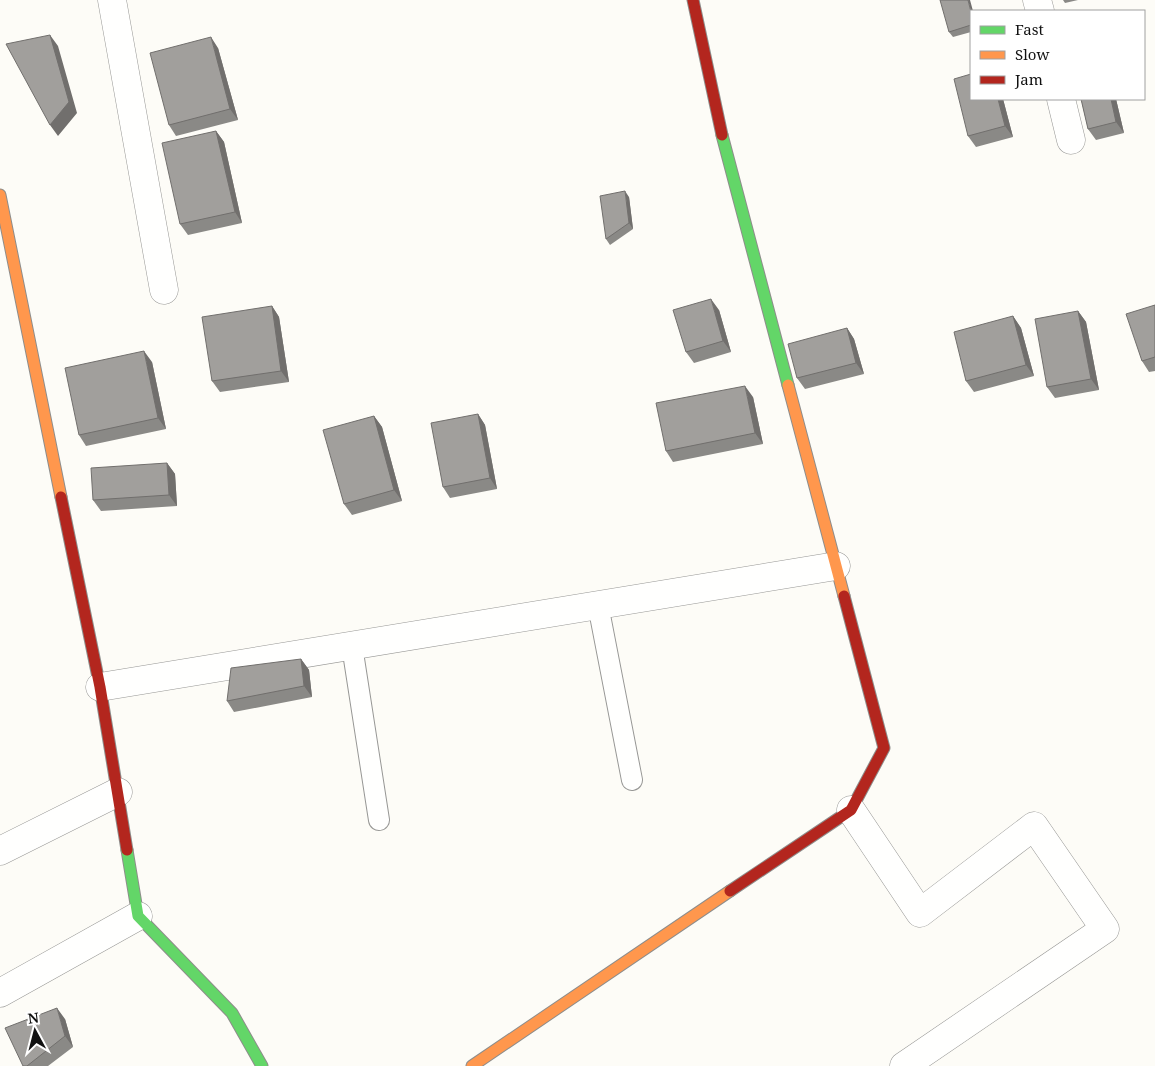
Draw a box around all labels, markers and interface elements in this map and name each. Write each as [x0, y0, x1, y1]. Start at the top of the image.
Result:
legend [970, 10, 1145, 100]
text: Fast [1015, 19, 1044, 39]
text: Slow [1015, 44, 1049, 64]
text: Jam [1014, 69, 1043, 89]
north arrow [10, 1006, 60, 1056]
text: N [27, 1007, 40, 1028]

